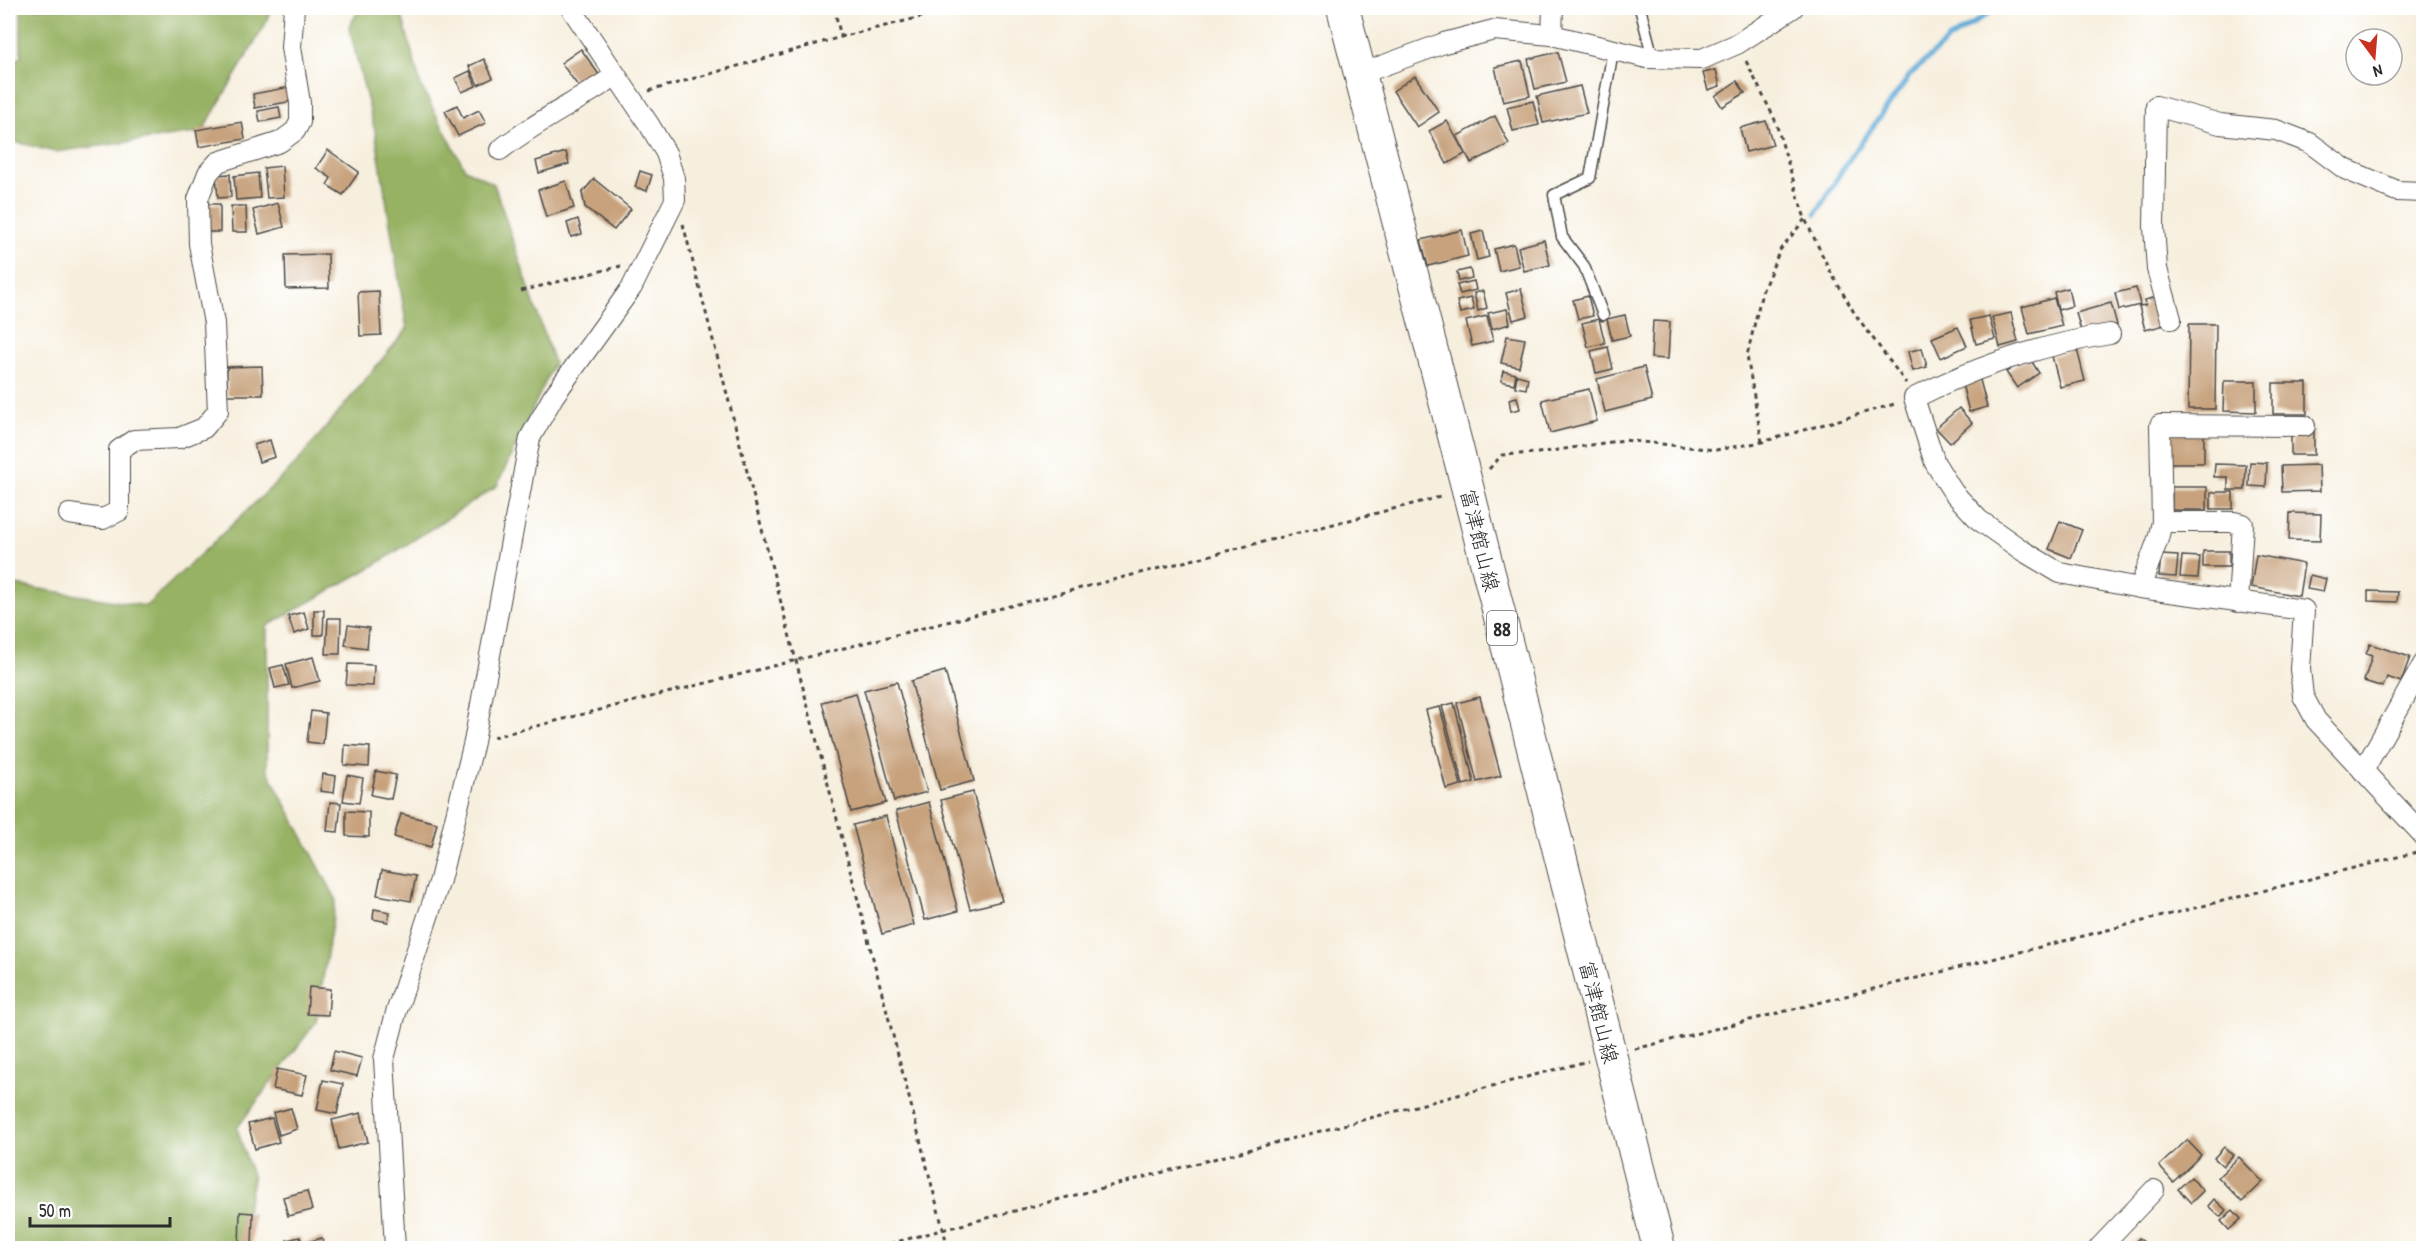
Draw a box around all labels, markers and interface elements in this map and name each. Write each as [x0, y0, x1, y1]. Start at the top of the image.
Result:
north arrow [2344, 27, 2404, 87]
text: N [2371, 60, 2385, 83]
street label: 富津館山線 [1453, 486, 1507, 594]
road number: 88 [1487, 611, 1517, 645]
street label: 富津館山線 [1572, 958, 1626, 1066]
scale bar [30, 1190, 170, 1228]
text: 50 m [39, 1198, 71, 1223]

